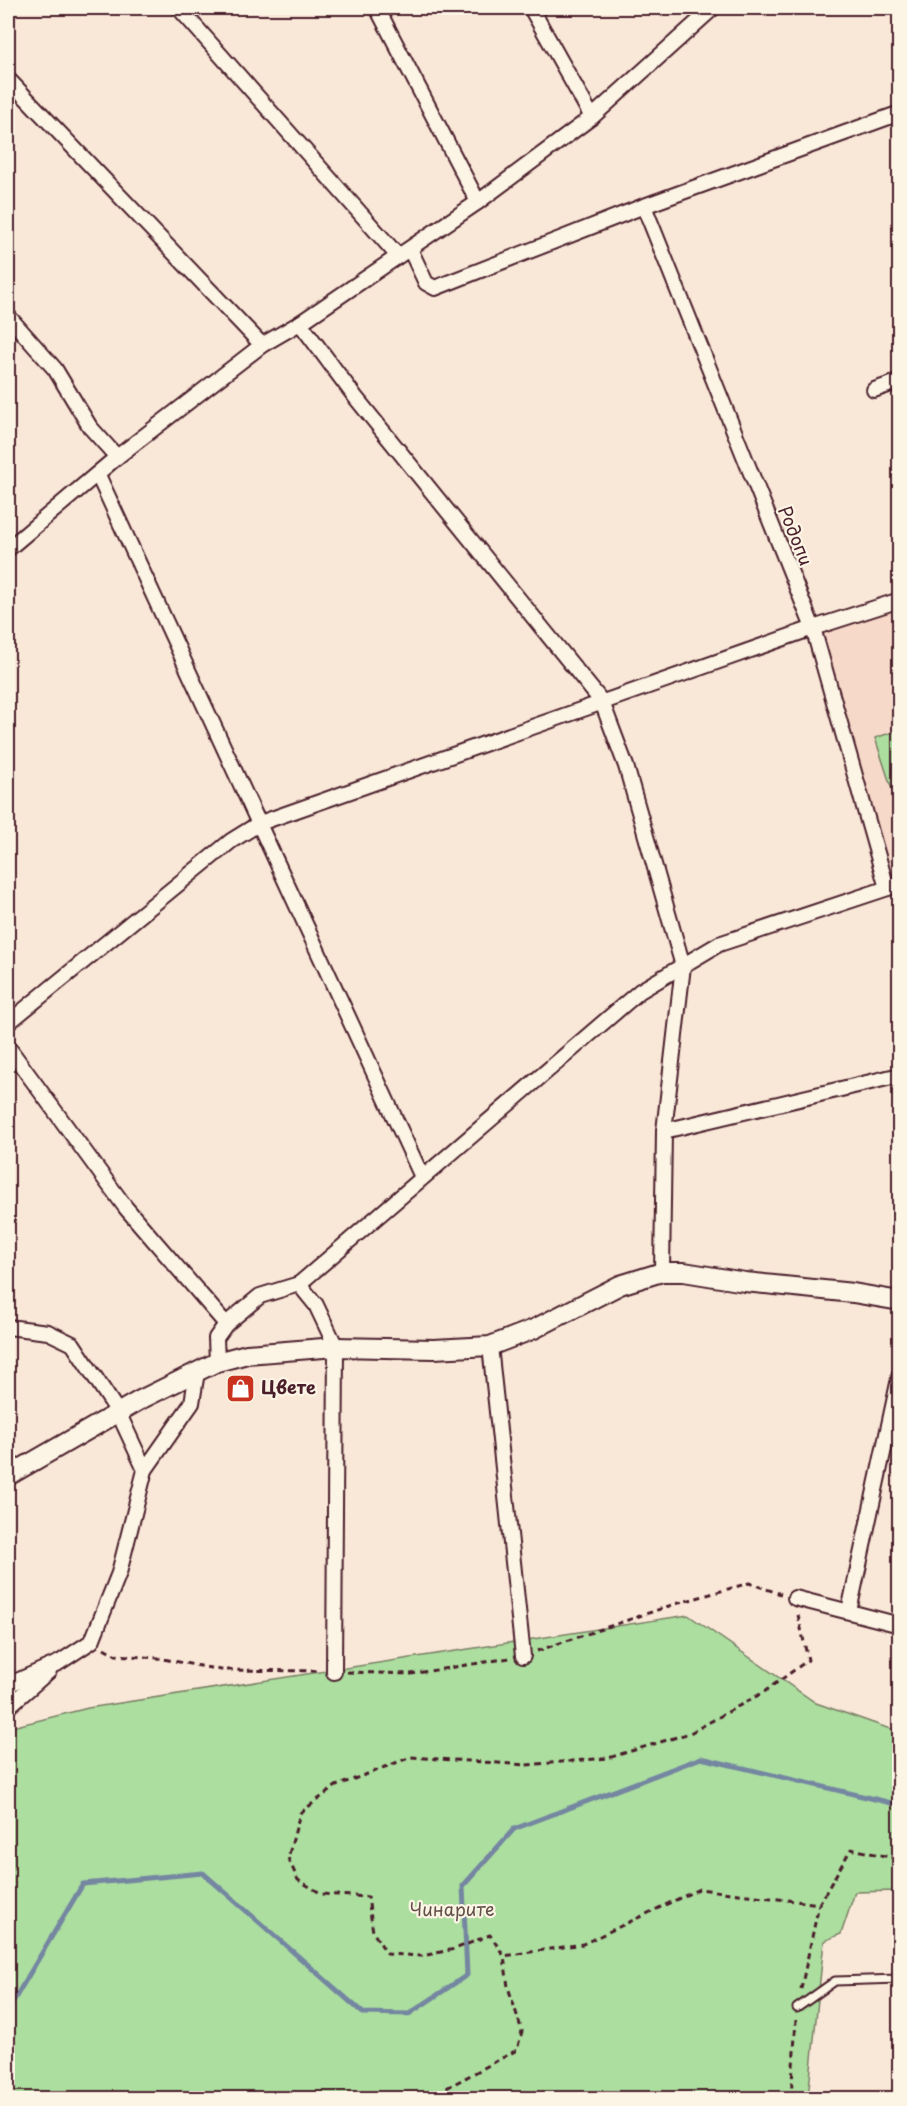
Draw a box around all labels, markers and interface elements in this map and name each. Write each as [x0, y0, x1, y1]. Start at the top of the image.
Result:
street label: Родопи [772, 502, 821, 569]
shop icon: Цвете [224, 1372, 256, 1404]
place label: Цвете [261, 1373, 316, 1400]
park label: Чинарите [409, 1895, 495, 1922]

